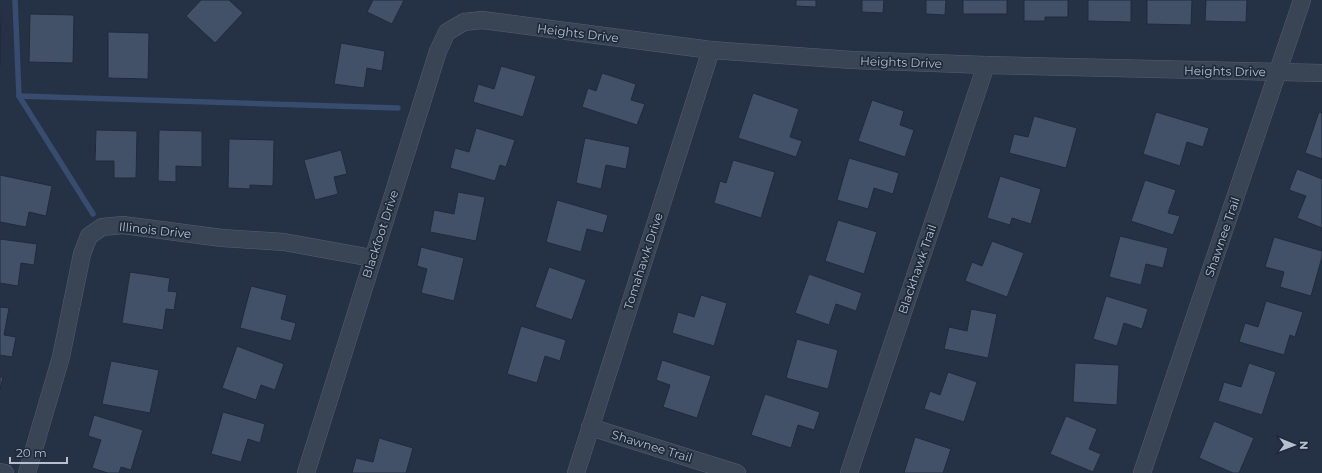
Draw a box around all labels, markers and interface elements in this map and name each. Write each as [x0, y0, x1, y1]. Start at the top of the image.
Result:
street label: Heights Drive [536, 21, 620, 45]
street label: Heights Drive [860, 53, 942, 71]
street label: Heights Drive [1184, 63, 1266, 79]
street label: Blackfoot Drive [359, 188, 401, 280]
street label: Shawnee Trail [1201, 195, 1243, 279]
street label: Tomahawk Drive [620, 211, 666, 311]
street label: Illinois Drive [118, 219, 192, 241]
street label: Blackhawk Trail [895, 222, 939, 316]
north arrow [1274, 425, 1314, 465]
street label: Shawnee Trail [610, 427, 694, 465]
scale bar [10, 439, 67, 465]
text: N [1297, 441, 1311, 450]
text: 20 m [16, 445, 47, 460]

